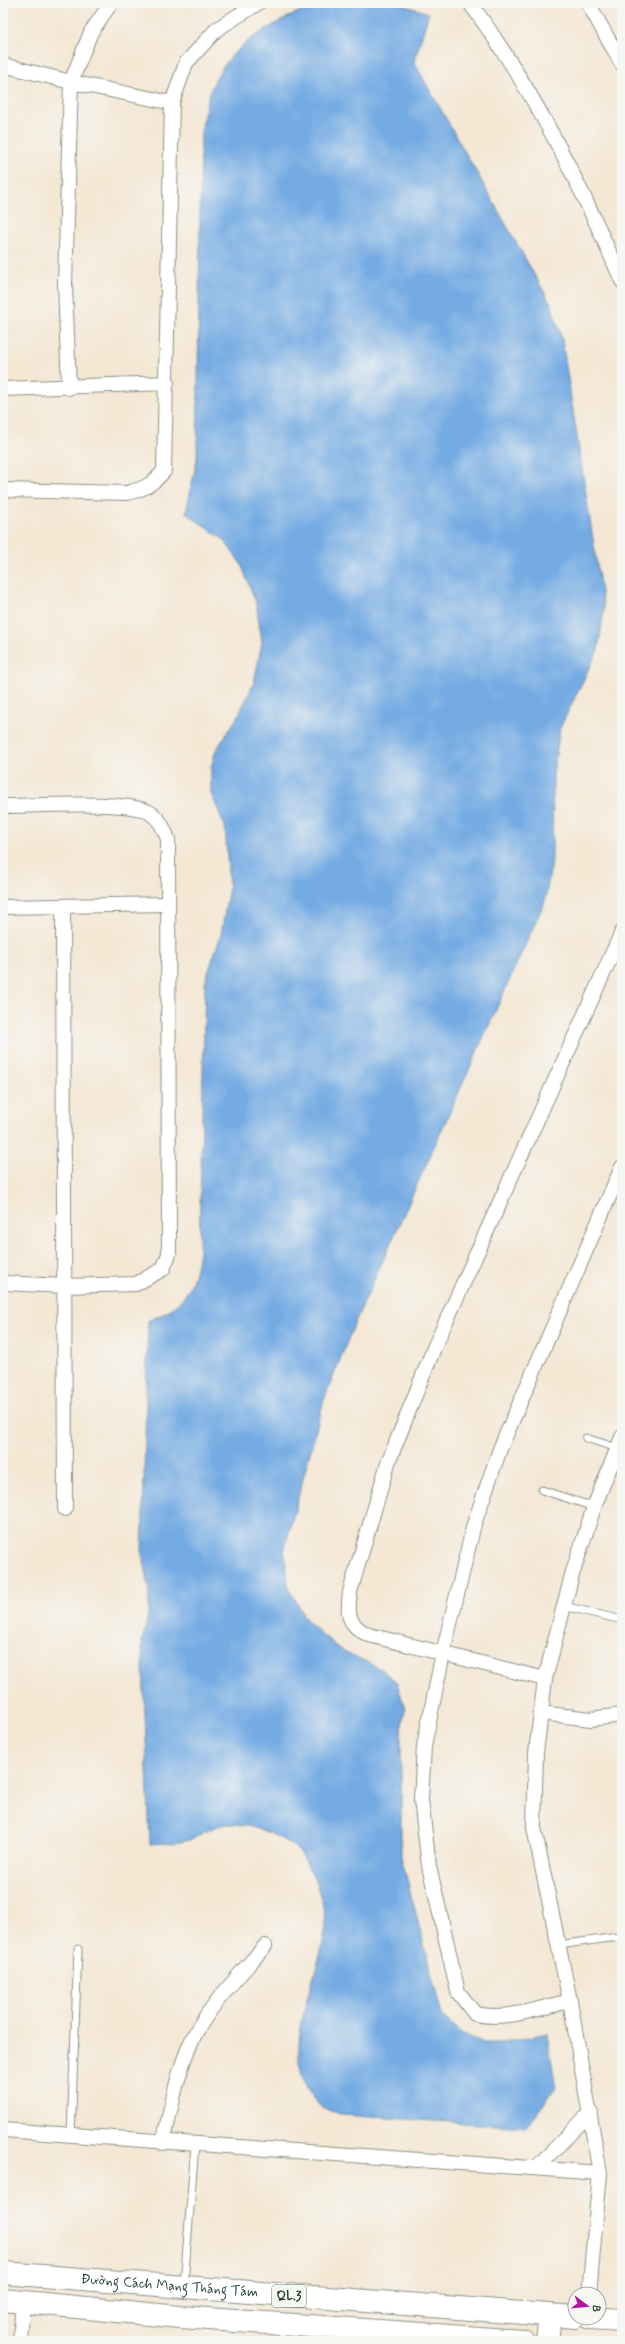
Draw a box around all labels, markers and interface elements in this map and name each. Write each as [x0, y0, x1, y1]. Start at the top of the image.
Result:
street label: Đường Cách Mạng Tháng Tám [80, 2270, 259, 2302]
road number: QL.3 [272, 2285, 306, 2307]
north arrow [567, 2286, 607, 2326]
text: B [588, 2303, 603, 2314]

